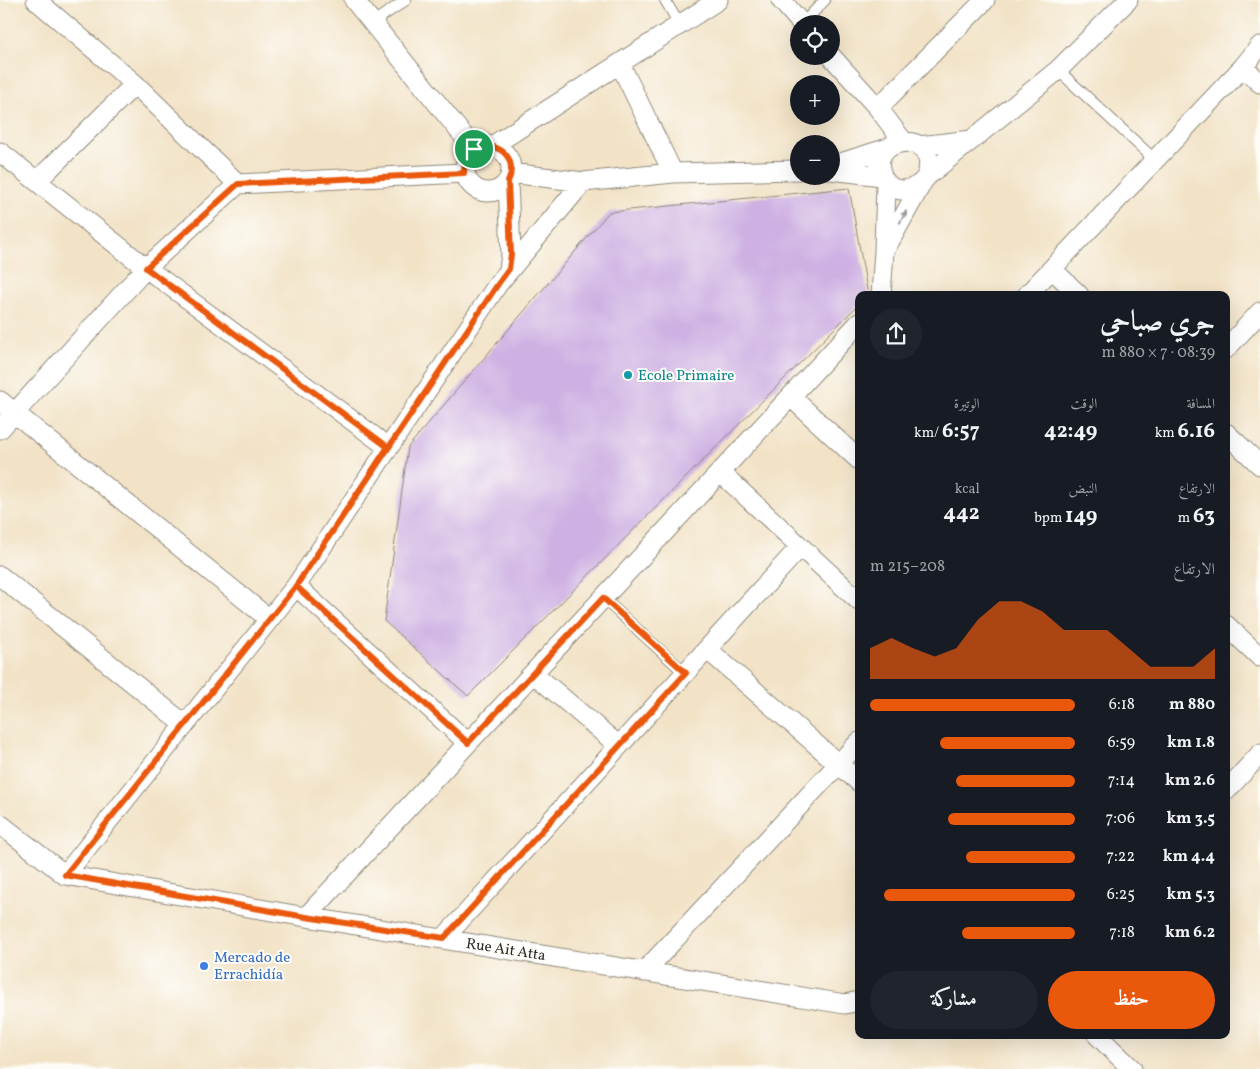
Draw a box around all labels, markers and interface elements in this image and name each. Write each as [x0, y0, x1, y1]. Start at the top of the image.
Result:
map controls [790, 15, 840, 185]
button: locate [790, 15, 840, 65]
button: + [790, 75, 840, 125]
pin [453, 128, 495, 170]
icon: arrive [460, 135, 488, 163]
button: − [790, 135, 840, 185]
one-way arrow [899, 211, 908, 224]
text: جري صباحي [1100, 303, 1215, 342]
button: share [870, 308, 922, 360]
text: 08:39 · 7 × 880 m [1102, 342, 1215, 364]
place label: Ecole Primaire [638, 366, 734, 387]
marker: Ecole Primaire [622, 369, 634, 381]
text: الوتيرة [954, 395, 980, 414]
text: الوقت [1071, 395, 1097, 414]
text: المسافة [1186, 395, 1215, 414]
text: 6:57 [942, 417, 980, 446]
text: 42:49 [1044, 417, 1097, 446]
text: 6.16 [1178, 417, 1215, 446]
text: /km [914, 424, 942, 443]
text: km [1155, 424, 1178, 443]
text: kcal [955, 480, 980, 499]
text: النبض [1068, 480, 1097, 499]
text: الارتفاع [1179, 480, 1215, 499]
text: 442 [943, 499, 980, 528]
text: 149 [1065, 502, 1097, 531]
text: 63 [1193, 502, 1215, 531]
text: bpm [1034, 509, 1065, 528]
text: m [1178, 509, 1193, 528]
text: 208–215 m [870, 556, 945, 578]
text: الارتفاع [1173, 559, 1215, 581]
text: 6:18 [1109, 694, 1135, 716]
text: 880 m [1169, 694, 1215, 716]
text: 6:59 [1107, 732, 1135, 754]
text: 1.8 km [1167, 732, 1215, 754]
text: 7:14 [1108, 770, 1135, 792]
text: 2.6 km [1165, 770, 1215, 792]
text: 7:06 [1106, 808, 1135, 830]
text: 3.5 km [1166, 808, 1215, 830]
text: 7:22 [1106, 846, 1135, 868]
text: 4.4 km [1163, 846, 1215, 868]
text: 6:25 [1107, 884, 1135, 906]
text: 5.3 km [1167, 884, 1215, 906]
text: 7:18 [1109, 922, 1135, 944]
text: 6.2 km [1165, 922, 1215, 944]
street label: Rue Ait Atta [464, 934, 547, 967]
place label: Mercado de Errachidía [214, 948, 290, 986]
marker: Mercado de Errachidía [198, 960, 210, 972]
button: مشاركة [870, 971, 1038, 1029]
button: حفظ [1048, 971, 1215, 1029]

